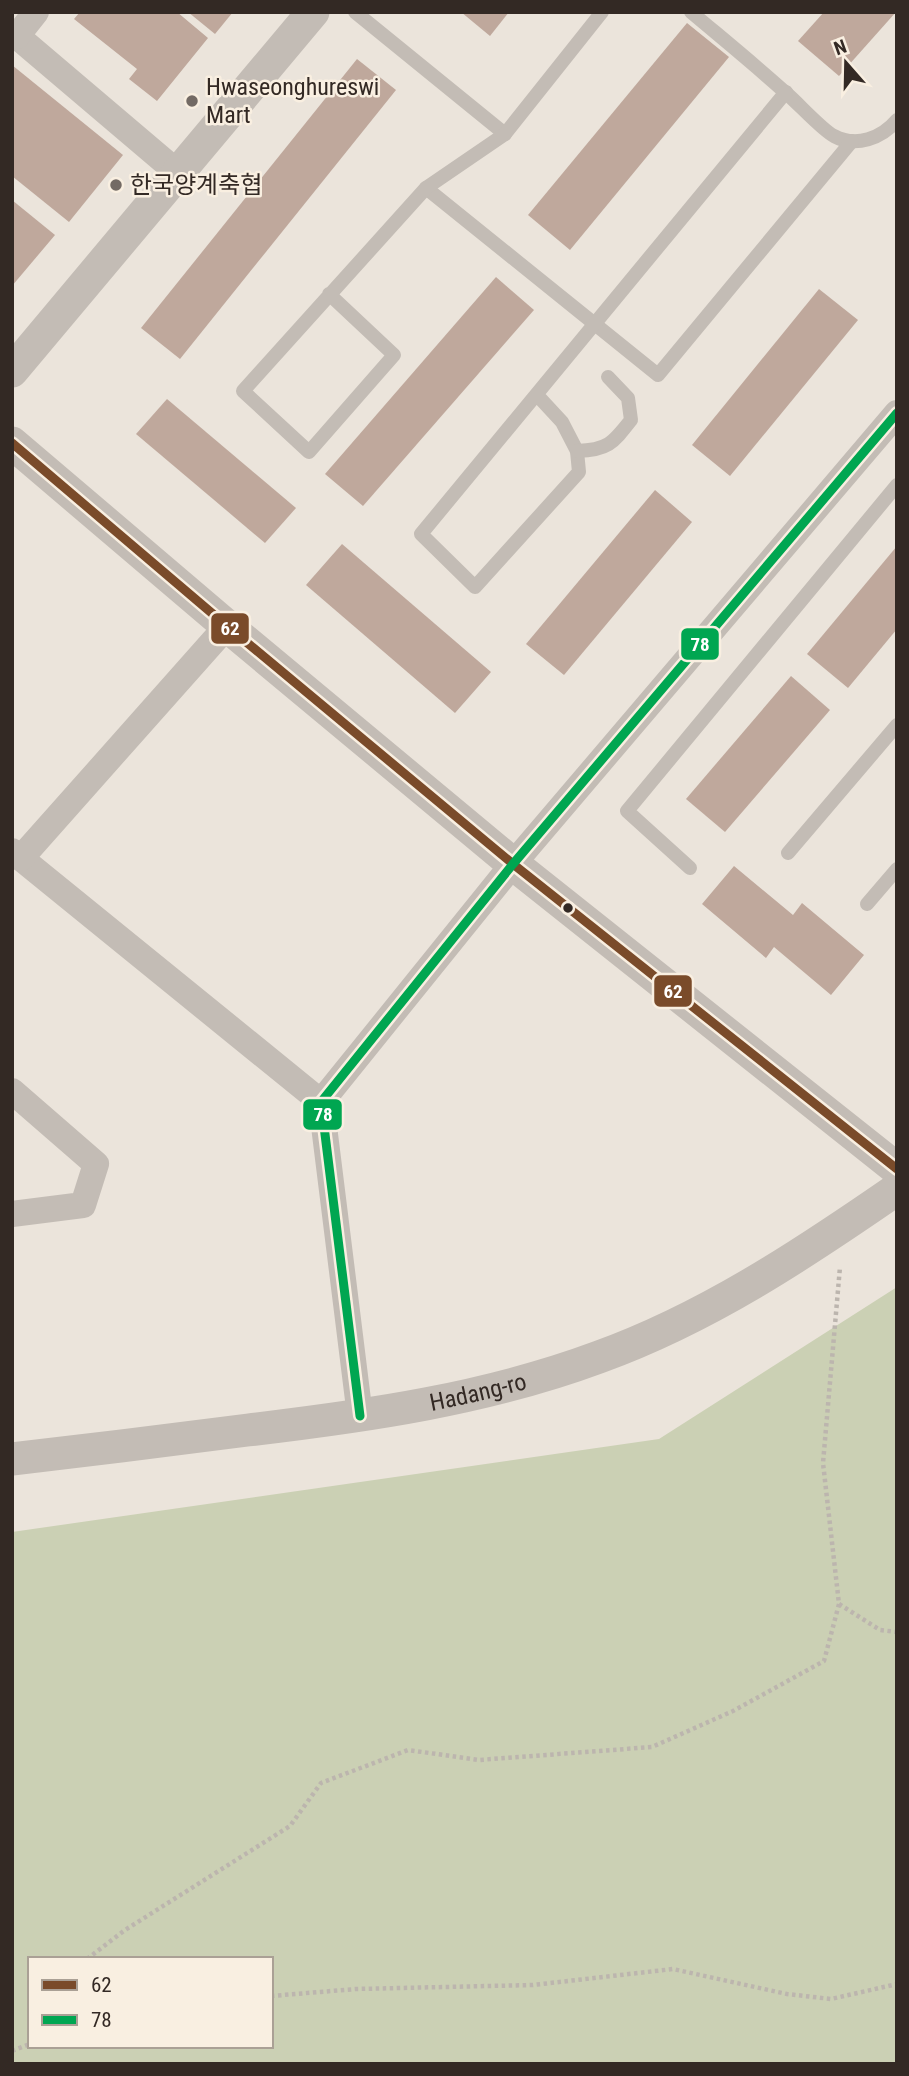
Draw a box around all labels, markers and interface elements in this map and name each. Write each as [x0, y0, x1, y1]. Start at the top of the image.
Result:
north arrow [811, 28, 881, 98]
text: N [831, 35, 850, 60]
place label: Hwaseonghureswi Mart [206, 73, 379, 129]
marker: Hwaseonghureswi Mart [184, 93, 200, 109]
place label: 한국양계축협 [130, 171, 262, 199]
marker: 한국양계축협 [108, 177, 124, 193]
line badge: 62 [210, 612, 250, 645]
text: 62 [220, 617, 240, 640]
line badge: 78 [680, 627, 720, 661]
text: 78 [690, 633, 710, 656]
unlabelled marker [561, 901, 575, 915]
line badge: 62 [653, 974, 693, 1008]
text: 62 [663, 980, 683, 1003]
line badge: 78 [302, 1098, 343, 1131]
text: 78 [313, 1103, 333, 1126]
street label: Hadang-ro [427, 1367, 529, 1417]
legend [28, 1957, 273, 2048]
text: 62 [91, 1973, 112, 1997]
text: 78 [91, 2008, 112, 2032]

